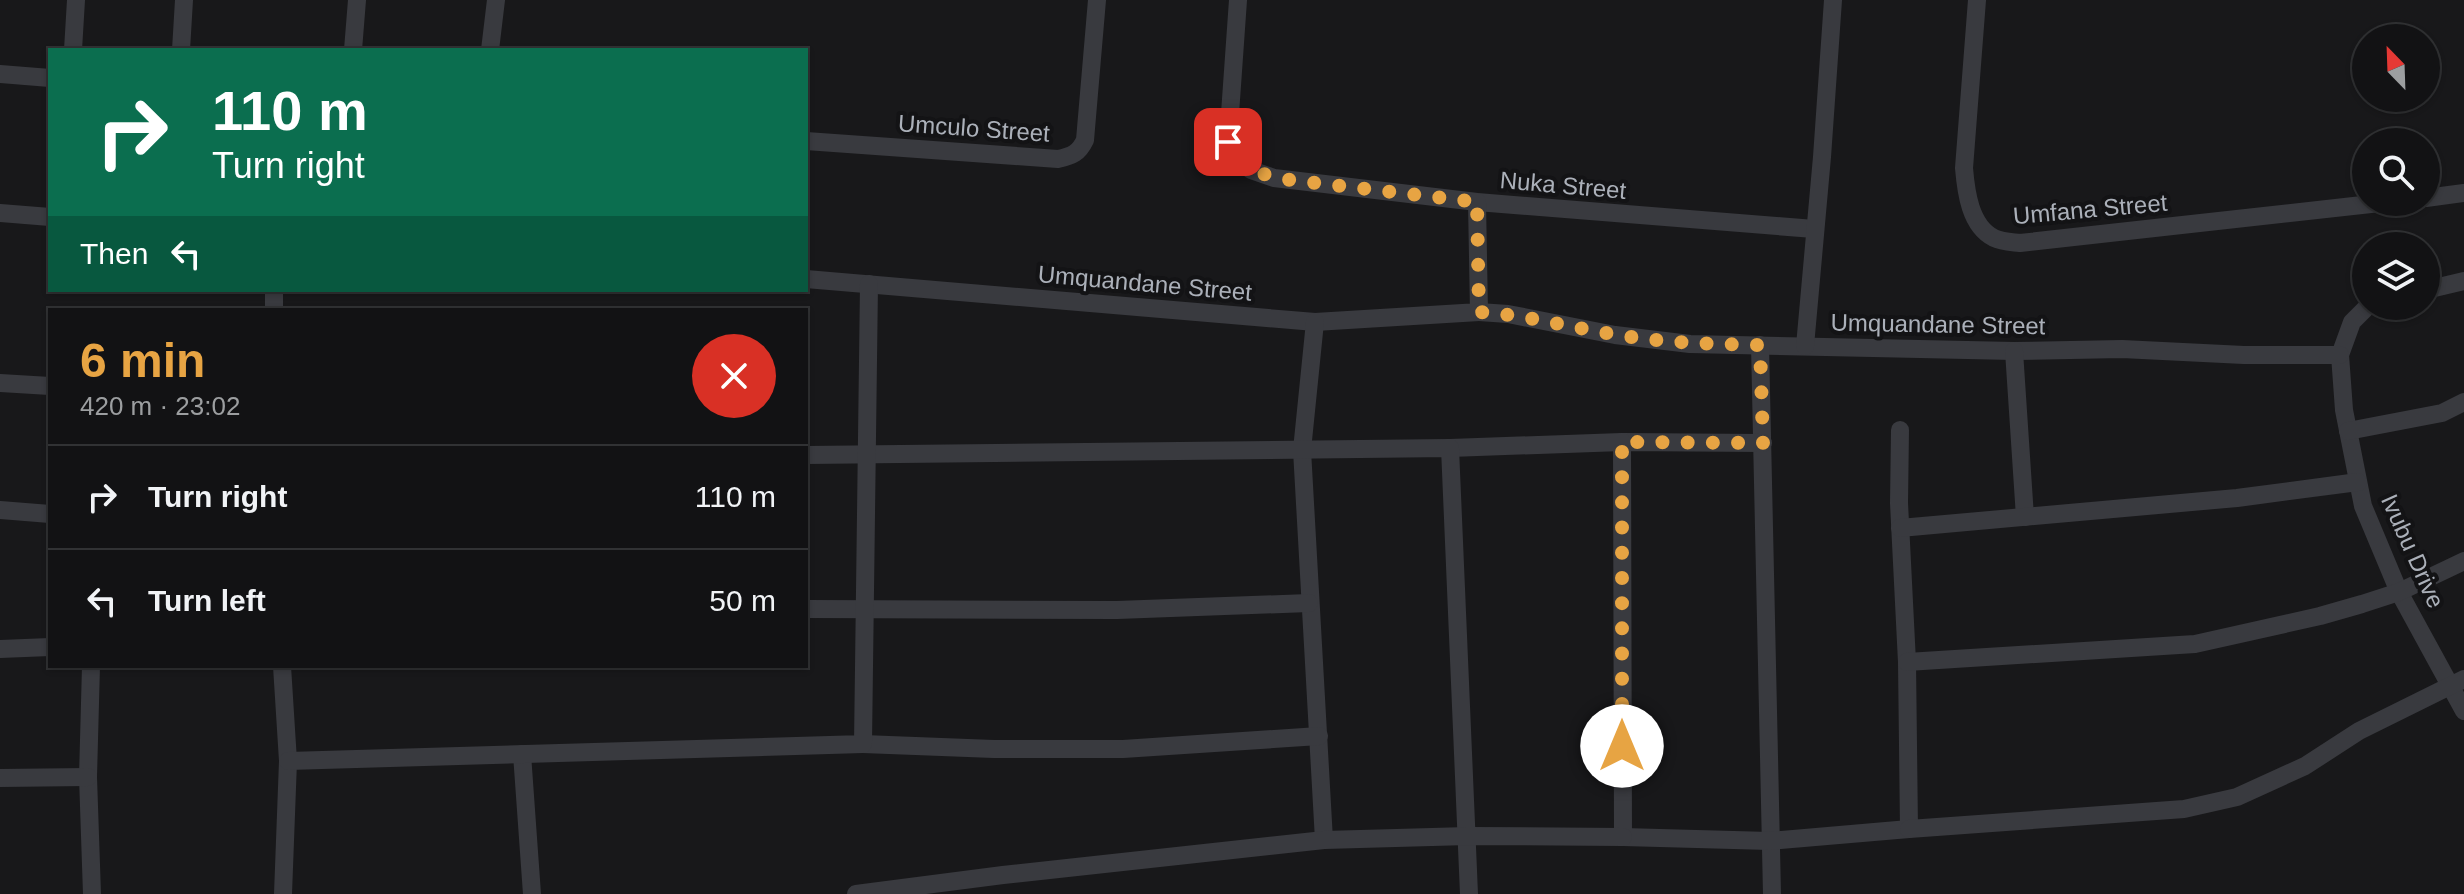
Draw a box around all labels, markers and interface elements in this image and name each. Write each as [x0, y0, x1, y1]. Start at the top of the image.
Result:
north arrow [2352, 24, 2440, 112]
map controls [2352, 24, 2440, 320]
text: 110 m [212, 79, 368, 142]
icon: right [80, 80, 184, 184]
pin [1194, 108, 1262, 176]
street label: Umculo Street [897, 109, 1051, 147]
icon: arrive [1206, 120, 1250, 164]
button: search [2352, 128, 2440, 216]
text: Turn right [212, 145, 365, 186]
street label: Nuka Street [1499, 166, 1628, 204]
street label: Umfana Street [2012, 189, 2169, 229]
icon: left [164, 232, 208, 276]
button: layers [2352, 232, 2440, 320]
text: Then [80, 237, 148, 270]
street label: Umquandane Street [1037, 260, 1253, 306]
street label: Umquandane Street [1830, 309, 2046, 339]
text: 6 min [80, 334, 205, 387]
button: close [692, 334, 776, 418]
text: 420 m · 23:02 [80, 391, 240, 421]
icon: right [80, 475, 124, 519]
text: Turn right [148, 480, 287, 513]
text: 110 m [695, 480, 776, 513]
street label: Ivubu Drive [2376, 490, 2450, 612]
icon: left [80, 579, 124, 623]
text: Turn left [148, 584, 266, 617]
text: 50 m [709, 584, 776, 617]
position arrow [1580, 704, 1664, 788]

